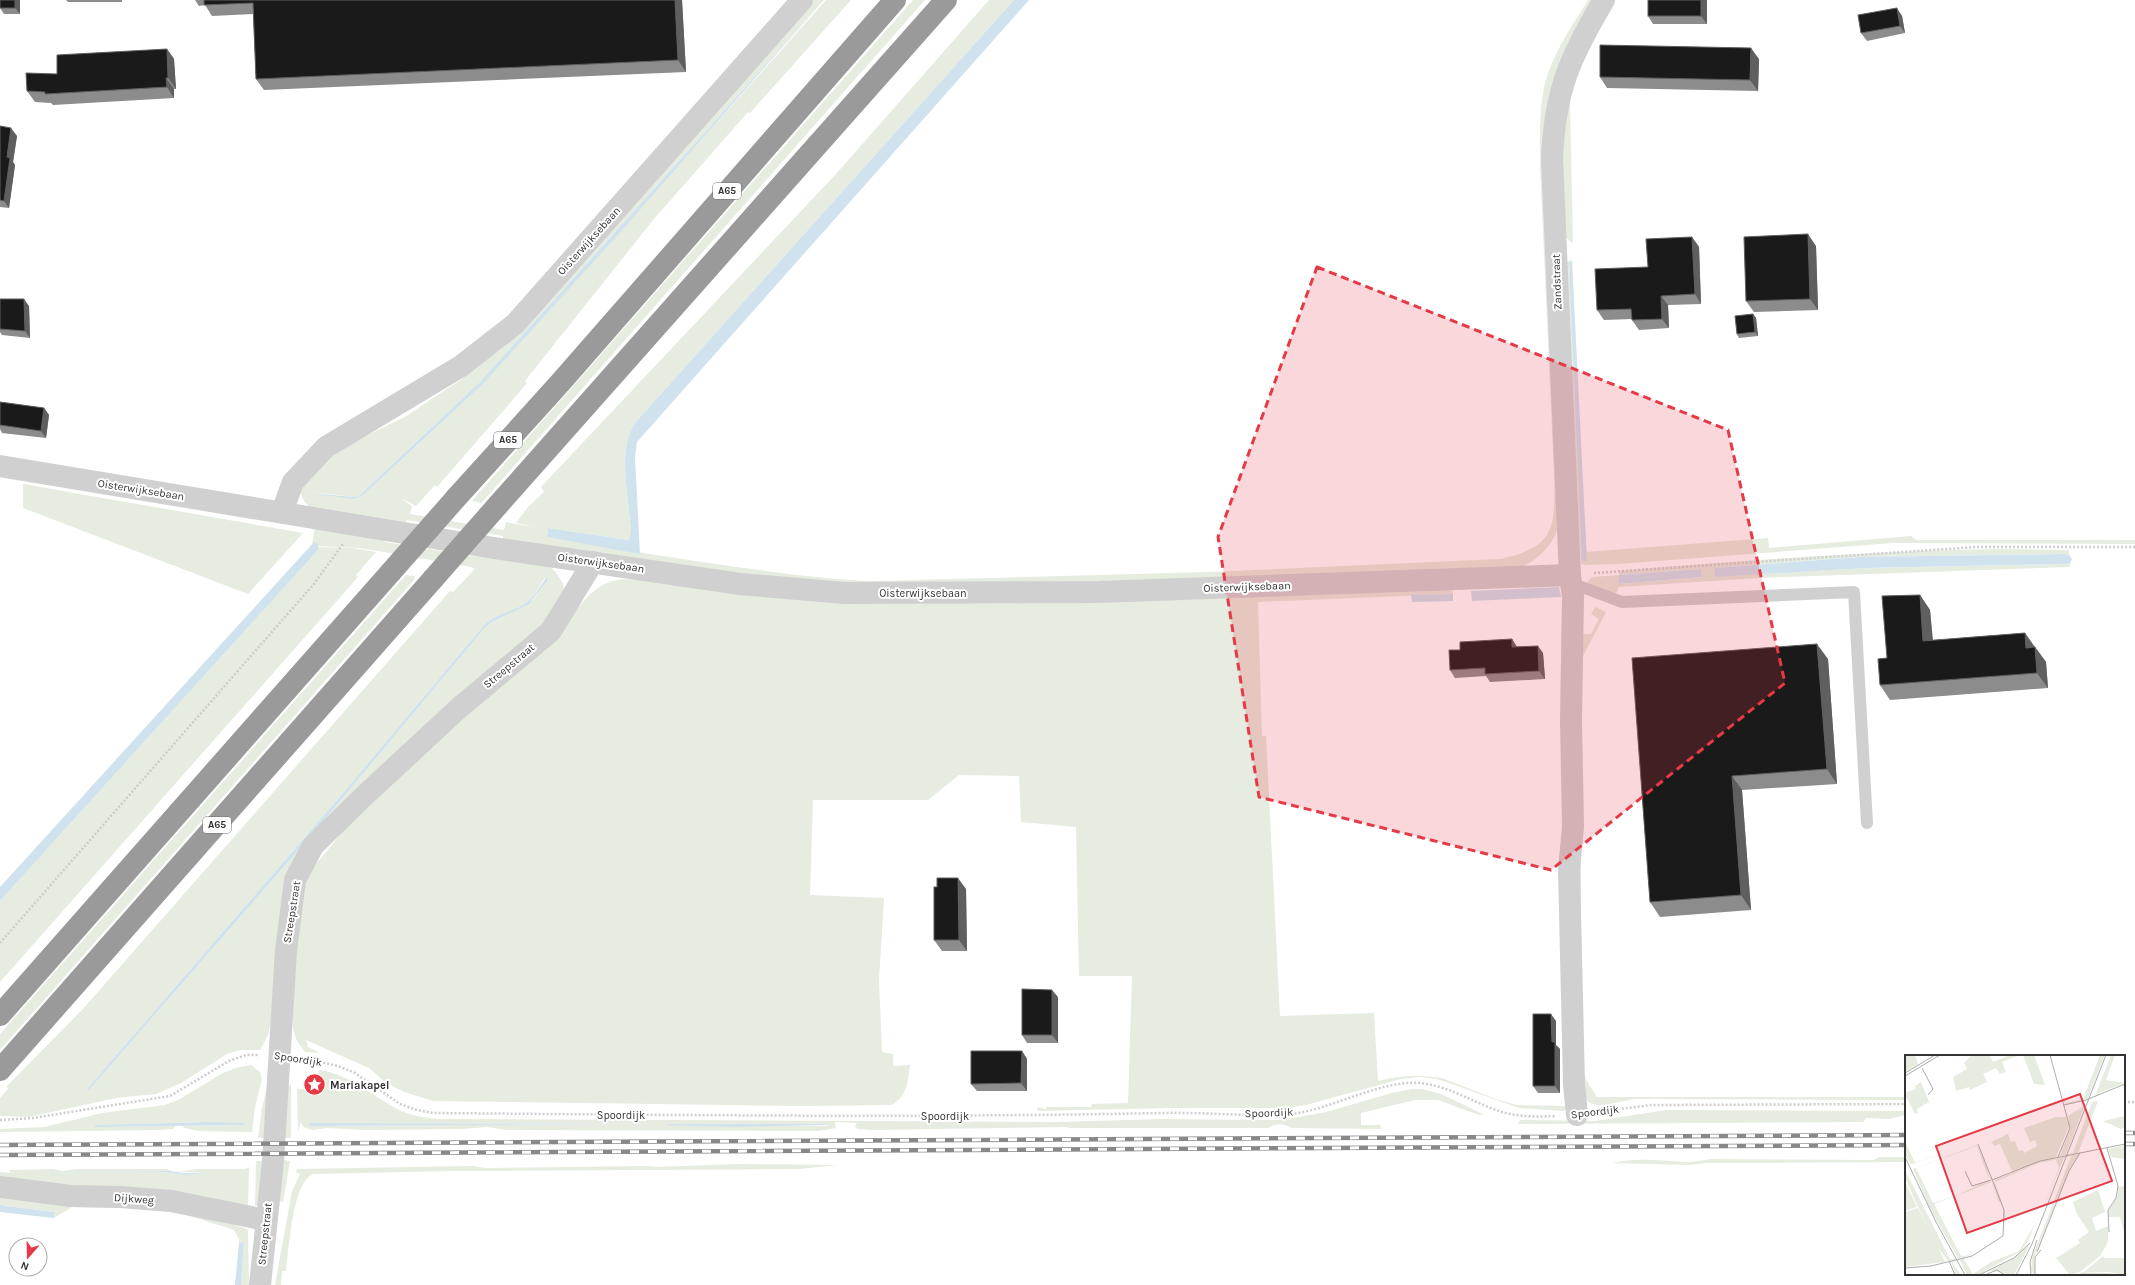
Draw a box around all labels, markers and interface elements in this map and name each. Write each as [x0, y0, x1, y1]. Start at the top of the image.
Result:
road number: A65 [713, 183, 741, 199]
street label: Oisterwijksebaan [555, 204, 623, 278]
street label: Zandstraat [1550, 254, 1564, 310]
road number: A65 [494, 432, 522, 448]
street label: Oisterwijksebaan [97, 477, 185, 503]
street label: Oisterwijksebaan [557, 550, 645, 576]
street label: Oisterwijksebaan [1203, 579, 1291, 595]
street label: Oisterwijksebaan [879, 587, 967, 600]
street label: Streepstraat [481, 641, 537, 691]
road number: A65 [203, 817, 231, 833]
street label: Streepstraat [281, 880, 303, 944]
street label: Spoordijk [273, 1049, 323, 1069]
inset map [1905, 1055, 2125, 1275]
place icon: Mariakapel [301, 1072, 327, 1098]
place label: Mariakapel [330, 1079, 389, 1092]
street label: Spoordijk [1570, 1103, 1620, 1121]
street label: Spoordijk [1245, 1106, 1293, 1120]
street label: Spoordijk [597, 1109, 645, 1122]
street label: Spoordijk [921, 1110, 969, 1123]
street label: Dijkweg [114, 1191, 155, 1207]
street label: Streepstraat [255, 1202, 275, 1266]
north arrow [8, 1237, 48, 1277]
text: N [19, 1258, 31, 1273]

